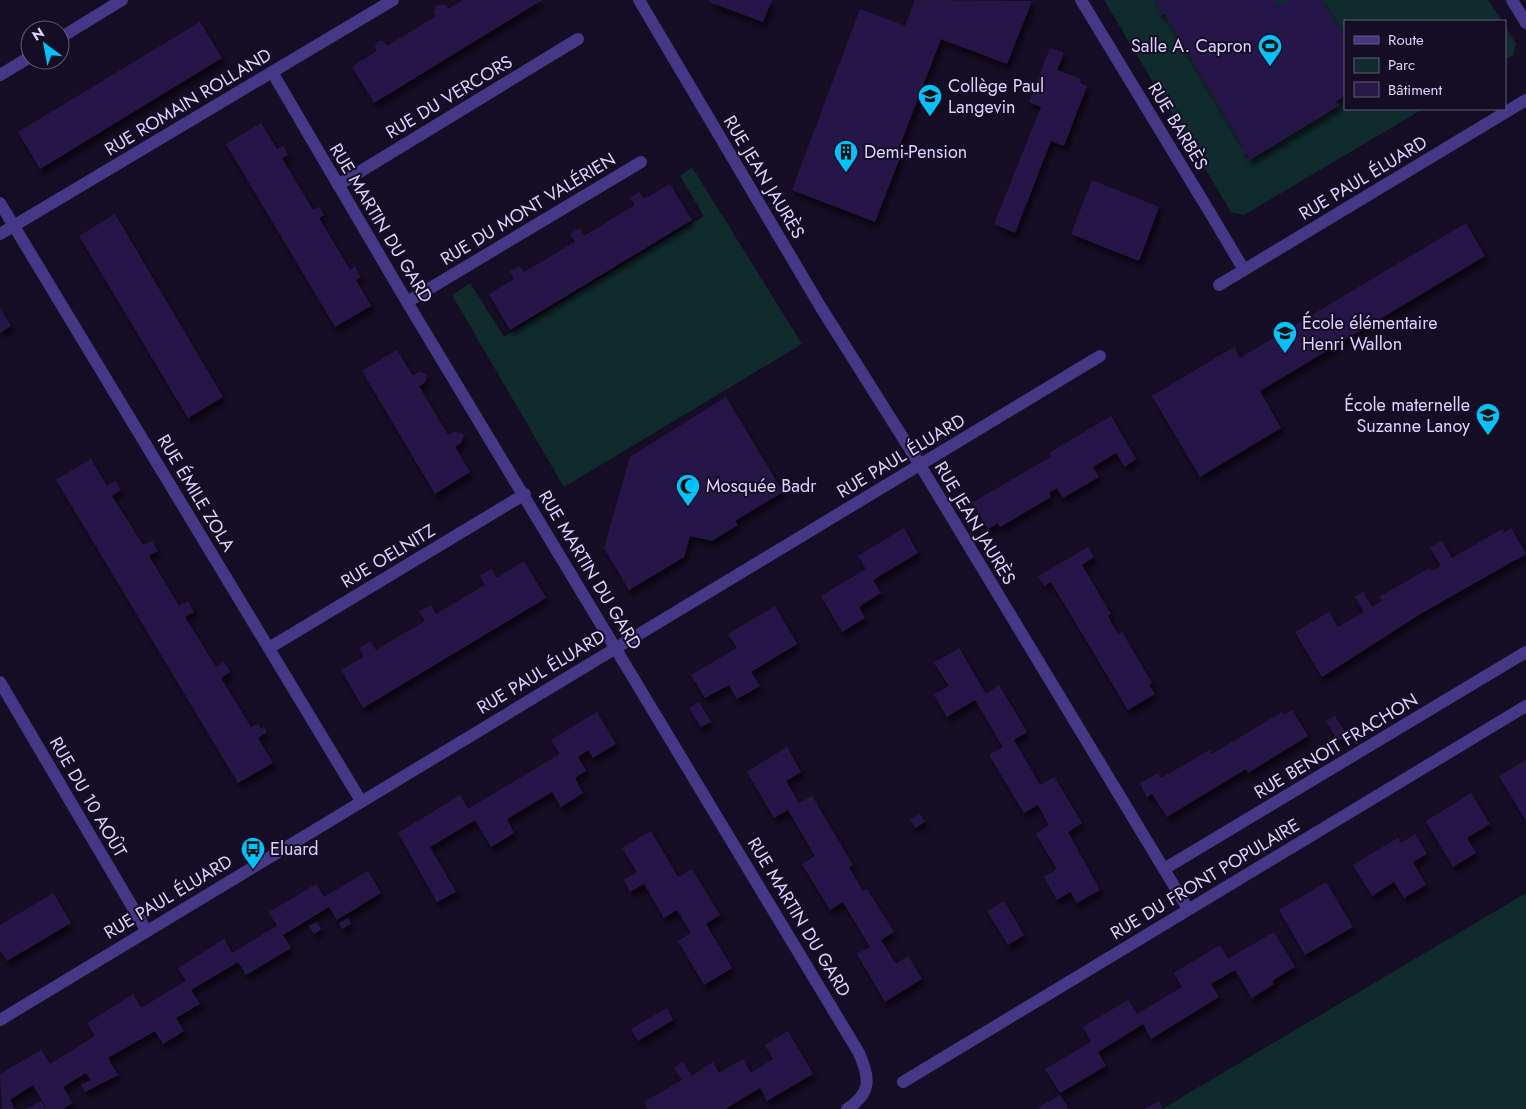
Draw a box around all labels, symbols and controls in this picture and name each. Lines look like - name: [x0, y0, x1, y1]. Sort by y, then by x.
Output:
- north arrow: [20, 20, 70, 70]
- legend: [1344, 20, 1506, 110]
- text: N: [28, 23, 48, 45]
- text: Route: [1388, 29, 1424, 51]
- place label: Salle A. Capron: [1131, 33, 1252, 59]
- sports icon: Salle A. Capron: [1257, 33, 1283, 67]
- street label: RUE ROMAIN ROLLAND: [100, 42, 276, 162]
- street label: RUE DU VERCORS: [381, 49, 517, 145]
- text: Parc: [1388, 54, 1415, 76]
- place label: Collège Paul Langevin: [948, 73, 1044, 120]
- street label: RUE BARBÈS: [1142, 77, 1214, 175]
- text: Bâtiment: [1388, 79, 1442, 101]
- school or university icon: Collège Paul Langevin: [917, 83, 943, 117]
- street label: RUE JEAN JAURÈS: [717, 111, 811, 244]
- street label: RUE PAUL ÉLUARD: [1294, 129, 1432, 227]
- street label: RUE MARTIN DU GARD: [323, 138, 439, 308]
- building icon: Demi-Pension: [833, 139, 859, 173]
- place label: Demi-Pension: [864, 139, 967, 165]
- street label: RUE DU MONT VALÉRIEN: [435, 146, 621, 272]
- place label: École élémentaire Henri Wallon: [1302, 310, 1437, 357]
- school or university icon: École élémentaire Henri Wallon: [1272, 320, 1298, 354]
- place label: École maternelle Suzanne Lanoy: [1344, 392, 1470, 439]
- school or university icon: École maternelle Suzanne Lanoy: [1475, 402, 1501, 436]
- street label: RUE PAUL ÉLUARD: [832, 407, 970, 505]
- street label: RUE ÉMILE ZOLA: [151, 429, 241, 557]
- street label: RUE JEAN JAURÈS: [928, 457, 1022, 590]
- mosque icon: Mosquée Badr: [675, 473, 701, 507]
- place label: Mosquée Badr: [706, 473, 817, 499]
- street label: RUE MARTIN DU GARD: [532, 485, 648, 655]
- street label: RUE OELNITZ: [336, 517, 440, 594]
- street label: RUE PAUL ÉLUARD: [472, 623, 610, 721]
- street label: RUE BENOIT FRACHON: [1249, 687, 1423, 805]
- street label: RUE DU 10 AOÛT: [43, 732, 133, 863]
- street label: RUE DU FRONT POPULAIRE: [1105, 812, 1305, 946]
- street label: RUE MARTIN DU GARD: [741, 832, 857, 1002]
- bus stop icon: Eluard: [240, 836, 266, 870]
- place label: Eluard: [270, 836, 319, 862]
- street label: RUE PAUL ÉLUARD: [99, 848, 237, 946]

